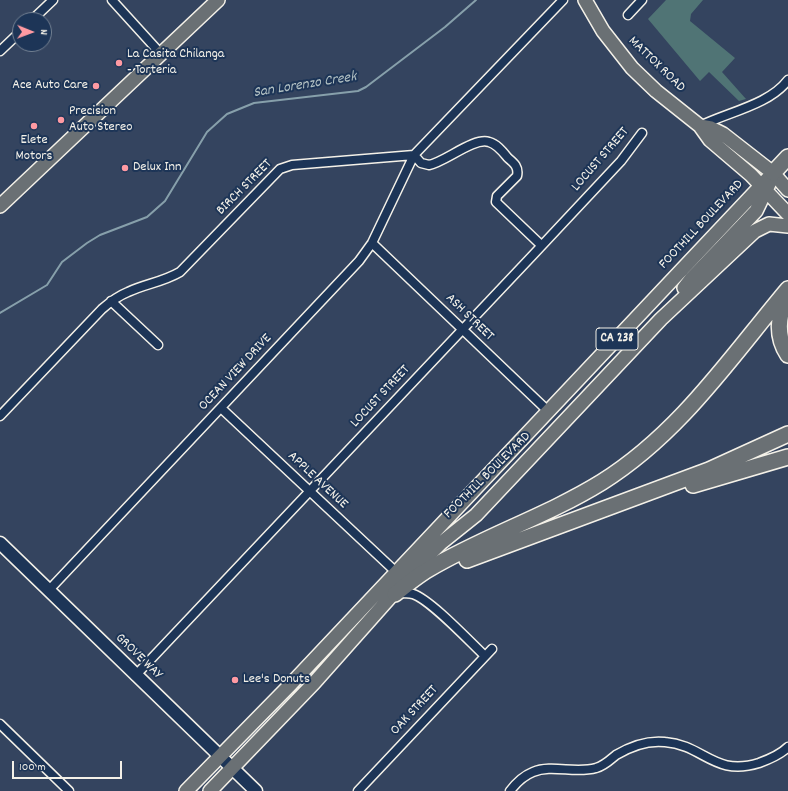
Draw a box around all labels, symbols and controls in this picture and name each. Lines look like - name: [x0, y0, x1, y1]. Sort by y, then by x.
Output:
- north arrow: [12, 12, 52, 52]
- text: N: [35, 29, 51, 35]
- street label: MATTOX ROAD: [624, 34, 688, 96]
- place label: La Casita Chilanga - Torteria: [127, 47, 224, 80]
- marker: La Casita Chilanga - Torteria: [114, 58, 124, 68]
- water label: San Lorenzo Creek: [252, 69, 358, 103]
- place label: Ace Auto Care: [12, 78, 88, 94]
- marker: Ace Auto Care: [91, 81, 101, 91]
- place label: Precision Auto Stereo: [69, 104, 132, 136]
- marker: Precision Auto Stereo: [56, 115, 66, 125]
- marker: Elete Motors: [29, 121, 39, 131]
- street label: LOCUST STREET: [569, 125, 633, 195]
- place label: Elete Motors: [16, 133, 52, 166]
- street label: BIRCH STREET: [214, 157, 276, 219]
- place label: Delux Inn: [133, 160, 181, 176]
- marker: Delux Inn: [120, 163, 130, 173]
- street label: FOOTHILL BOULEVARD: [656, 177, 748, 273]
- street label: ASH STREET: [441, 291, 497, 345]
- road number: CA 238: [596, 328, 638, 350]
- street label: OCEAN VIEW DRIVE: [196, 331, 276, 415]
- street label: LOCUST STREET: [348, 362, 414, 432]
- street label: FOOTHILL BOULEVARD: [441, 429, 535, 523]
- street label: APPLE AVENUE: [283, 449, 351, 513]
- street label: GROVE WAY: [111, 630, 165, 684]
- place label: Lee's Donuts: [243, 672, 310, 688]
- marker: Lee's Donuts: [230, 675, 240, 685]
- street label: OAK STREET: [388, 683, 442, 739]
- scale bar: [14, 753, 124, 779]
- text: 100 m: [19, 759, 46, 776]

